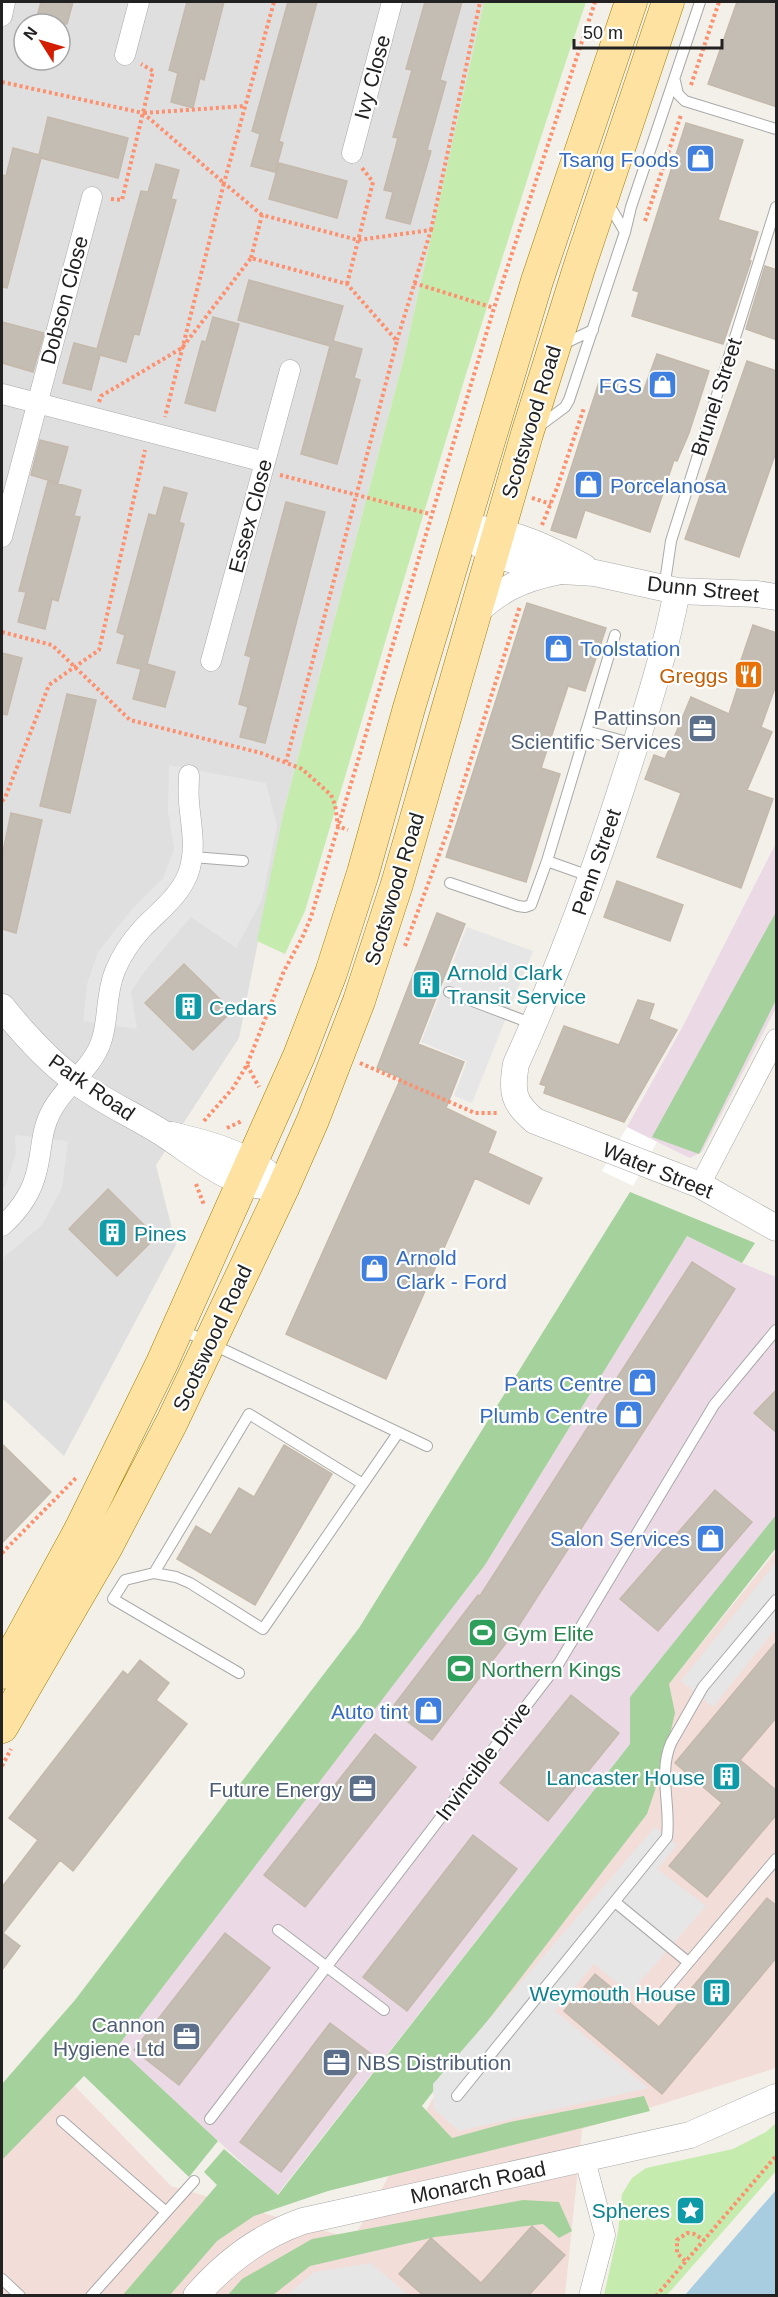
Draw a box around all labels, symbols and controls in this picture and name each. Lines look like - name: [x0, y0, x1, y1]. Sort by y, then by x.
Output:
- north arrow: [12, 12, 72, 72]
- scale bar: [574, 12, 722, 50]
- text: 50 m: [583, 23, 623, 43]
- text: N: [20, 24, 41, 43]
- street label: Ivy Close: [350, 32, 394, 122]
- shop icon: Tsang Foods: [684, 143, 716, 175]
- place label: Tsang Foods: [559, 148, 679, 171]
- street label: Dobson Close: [36, 233, 92, 367]
- street label: Brunel Street: [686, 335, 746, 459]
- street label: Scotswood Road: [497, 343, 565, 501]
- shop icon: FGS: [647, 369, 679, 401]
- place label: FGS: [599, 374, 642, 397]
- street label: Essex Close: [224, 457, 276, 575]
- shop icon: Porcelanosa: [573, 469, 605, 501]
- place label: Porcelanosa: [610, 474, 727, 497]
- street label: Dunn Street: [646, 572, 760, 606]
- shop icon: Toolstation: [543, 632, 575, 664]
- place label: Toolstation: [580, 637, 680, 660]
- restaurant icon: Greggs: [733, 659, 765, 691]
- place label: Greggs: [659, 664, 728, 687]
- place label: Pattinson Scientific Services: [511, 706, 681, 753]
- office icon: Pattinson Scientific Services: [686, 713, 718, 745]
- street label: Penn Street: [567, 806, 625, 918]
- street label: Scotswood Road: [360, 810, 428, 968]
- place label: Arnold Clark Transit Service: [447, 961, 586, 1008]
- building icon: Arnold Clark Transit Service: [410, 968, 442, 1000]
- building icon: Cedars: [172, 991, 204, 1023]
- place label: Cedars: [209, 996, 277, 1019]
- street label: Park Road: [45, 1049, 139, 1125]
- street label: Water Street: [599, 1137, 717, 1203]
- building icon: Pines: [97, 1217, 129, 1249]
- place label: Pines: [134, 1222, 187, 1245]
- place label: Arnold Clark - Ford: [396, 1246, 507, 1293]
- shop icon: Arnold Clark - Ford: [359, 1253, 391, 1285]
- street label: Scotswood Road: [168, 1261, 256, 1415]
- shop icon: Parts Centre: [627, 1367, 659, 1399]
- place label: Parts Centre: [504, 1372, 622, 1395]
- shop icon: Plumb Centre: [613, 1399, 645, 1431]
- place label: Plumb Centre: [480, 1404, 608, 1427]
- shop icon: Salon Services: [695, 1522, 727, 1554]
- place label: Salon Services: [550, 1527, 690, 1550]
- sports icon: Gym Elite: [466, 1617, 498, 1649]
- place label: Gym Elite: [503, 1622, 594, 1645]
- sports icon: Northern Kings: [444, 1653, 476, 1685]
- place label: Northern Kings: [481, 1658, 621, 1681]
- shop icon: Auto tint: [413, 1695, 445, 1727]
- street label: Invincible Drive: [431, 1697, 535, 1825]
- place label: Auto tint: [331, 1700, 408, 1723]
- building icon: Lancaster House: [710, 1761, 742, 1793]
- place label: Lancaster House: [546, 1766, 705, 1789]
- office icon: Future Energy: [347, 1773, 379, 1805]
- place label: Future Energy: [209, 1778, 342, 1801]
- building icon: Weymouth House: [701, 1977, 733, 2009]
- place label: Weymouth House: [529, 1982, 696, 2005]
- place label: Cannon Hygiene Ltd: [53, 2013, 165, 2060]
- office icon: Cannon Hygiene Ltd: [170, 2020, 202, 2052]
- office icon: NBS Distribution: [320, 2046, 352, 2078]
- place label: NBS Distribution: [357, 2051, 511, 2074]
- street label: Monarch Road: [408, 2156, 548, 2208]
- place icon: Spheres: [675, 2194, 707, 2226]
- place label: Spheres: [592, 2199, 670, 2222]

